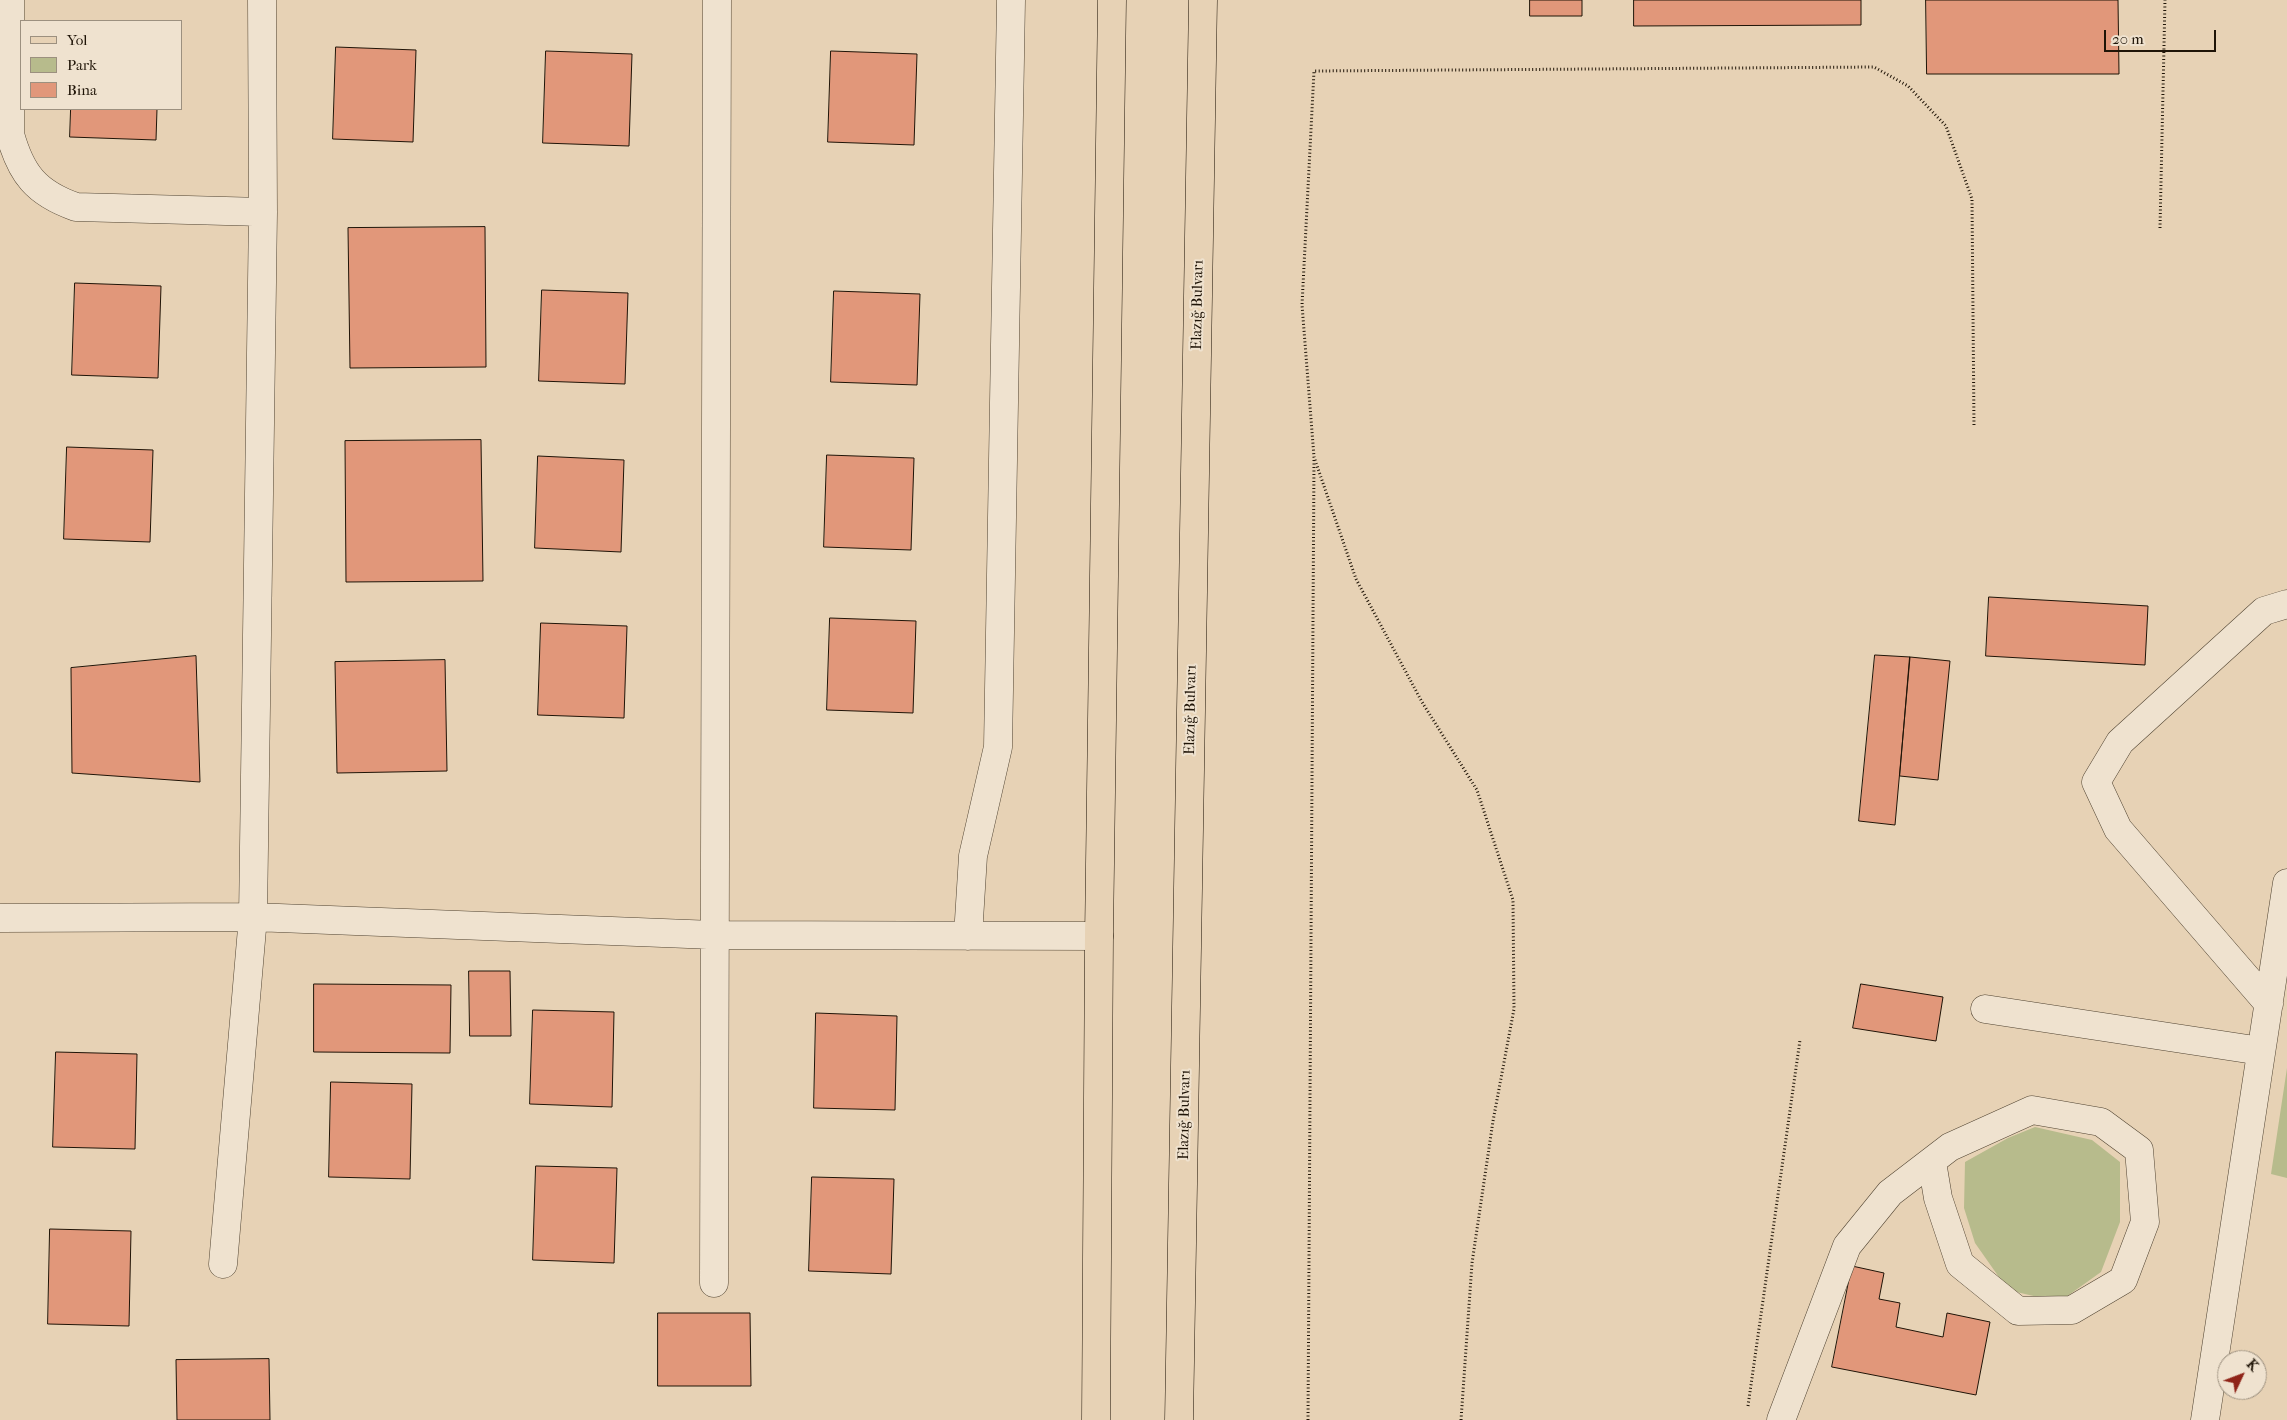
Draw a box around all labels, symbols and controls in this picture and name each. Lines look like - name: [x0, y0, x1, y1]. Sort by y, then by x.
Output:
- legend: [20, 20, 182, 110]
- scale bar: [2107, 20, 2220, 52]
- text: 20 m: [2112, 30, 2144, 48]
- text: Yol: [67, 31, 87, 49]
- text: Park: [67, 56, 97, 74]
- text: Bina: [67, 81, 97, 99]
- street label: Elazığ Bulvarı: [1188, 260, 1208, 350]
- street label: Elazığ Bulvarı: [1181, 665, 1201, 755]
- street label: Elazığ Bulvarı: [1175, 1070, 1195, 1160]
- north arrow: [2217, 1350, 2267, 1400]
- text: K: [2243, 1356, 2262, 1375]

